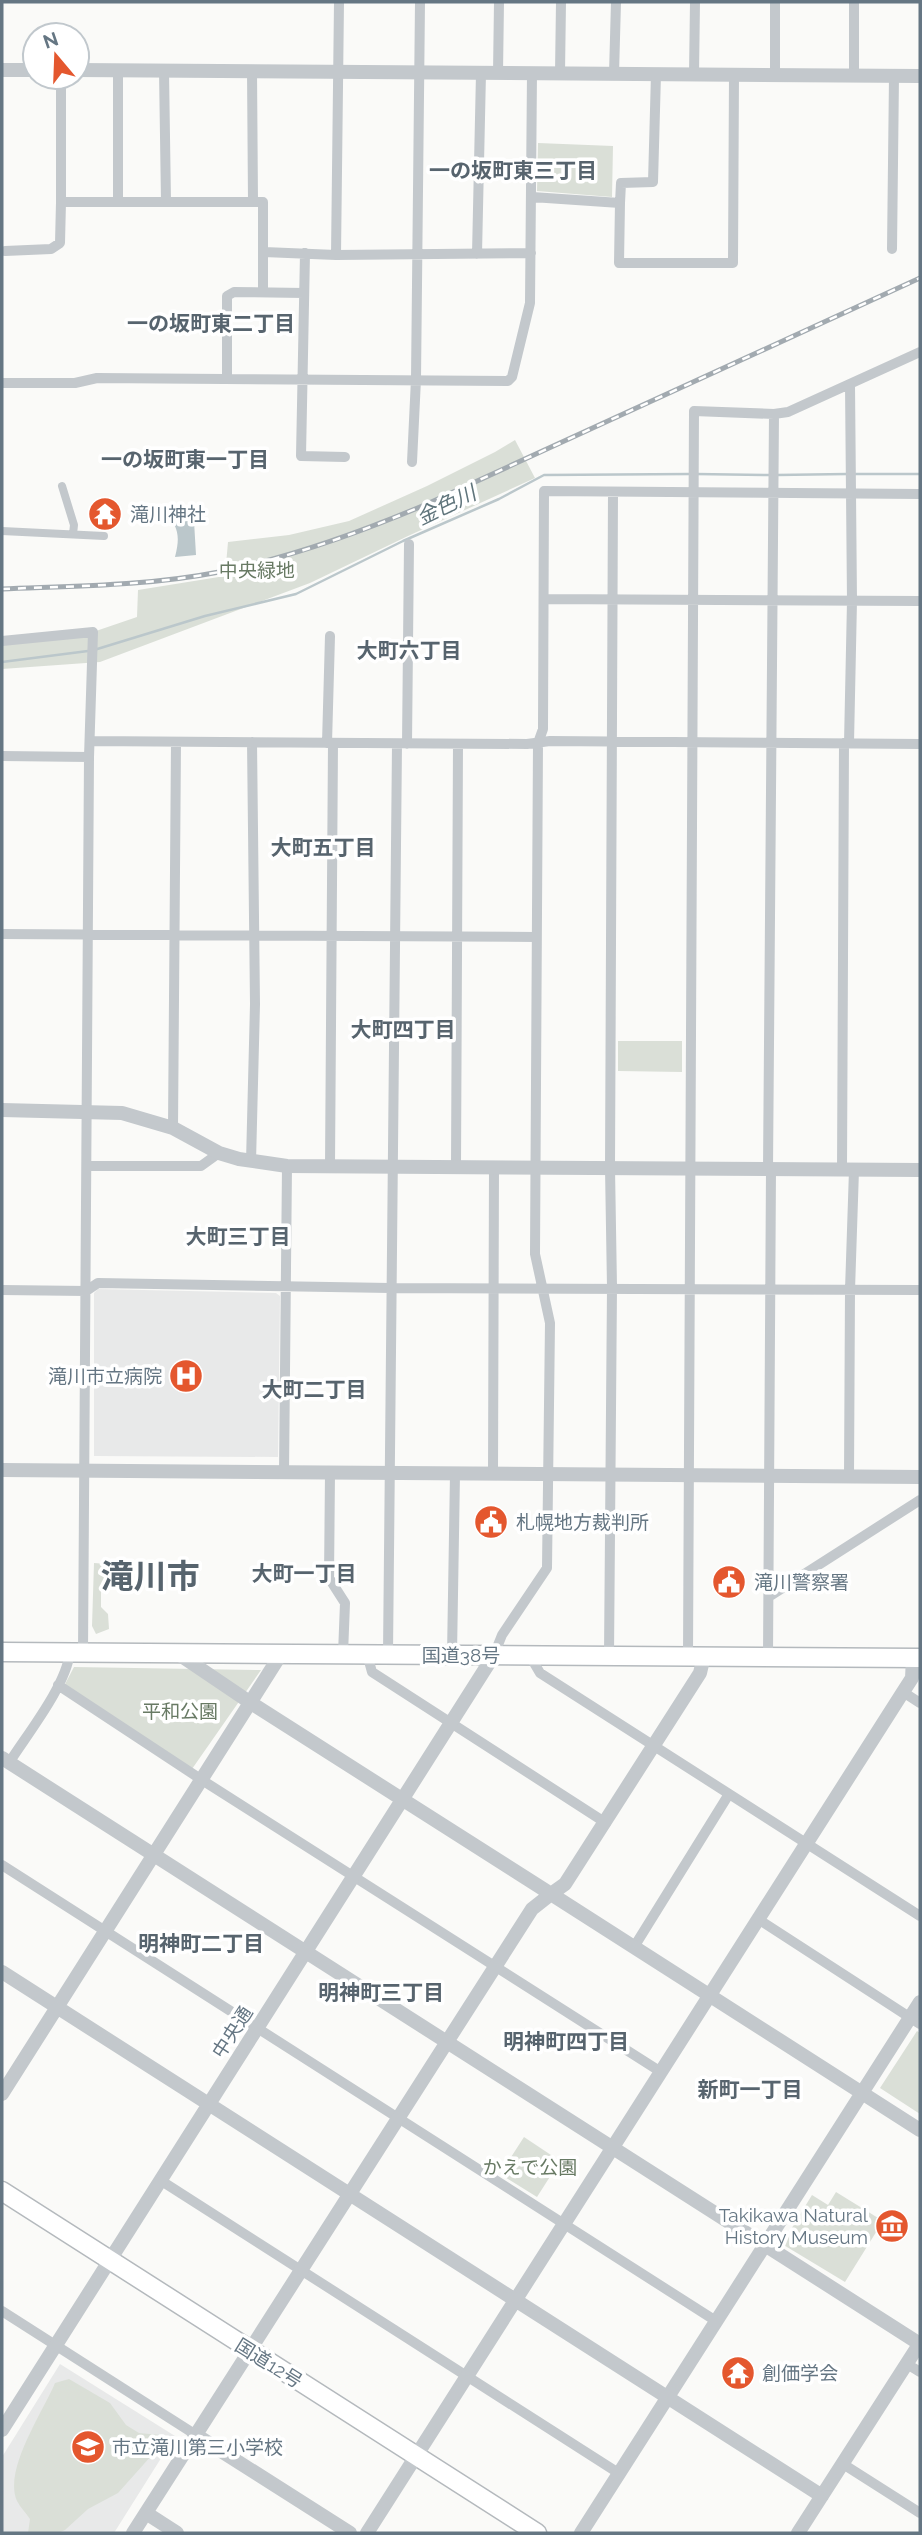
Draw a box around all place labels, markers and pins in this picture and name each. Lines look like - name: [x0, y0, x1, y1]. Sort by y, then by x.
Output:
- temple icon: 滝川神社: [86, 495, 124, 533]
- place label: 滝川神社: [130, 503, 206, 525]
- hospital icon: 滝川市立病院: [167, 1357, 205, 1395]
- place label: 滝川市立病院: [48, 1365, 162, 1387]
- public building icon: 札幌地方裁判所: [472, 1503, 510, 1541]
- place label: 札幌地方裁判所: [516, 1511, 649, 1533]
- public building icon: 滝川警察署: [710, 1563, 748, 1601]
- place label: 滝川警察署: [754, 1571, 849, 1593]
- place label: Takikawa Natural History Museum: [719, 2204, 869, 2248]
- museum icon: Takikawa Natural History Museum: [873, 2207, 911, 2245]
- temple icon: 創価学会: [719, 2354, 757, 2392]
- place label: 創価学会: [762, 2362, 838, 2384]
- school or university icon: 市立滝川第三小学校: [69, 2428, 107, 2466]
- place label: 市立滝川第三小学校: [112, 2436, 283, 2458]

